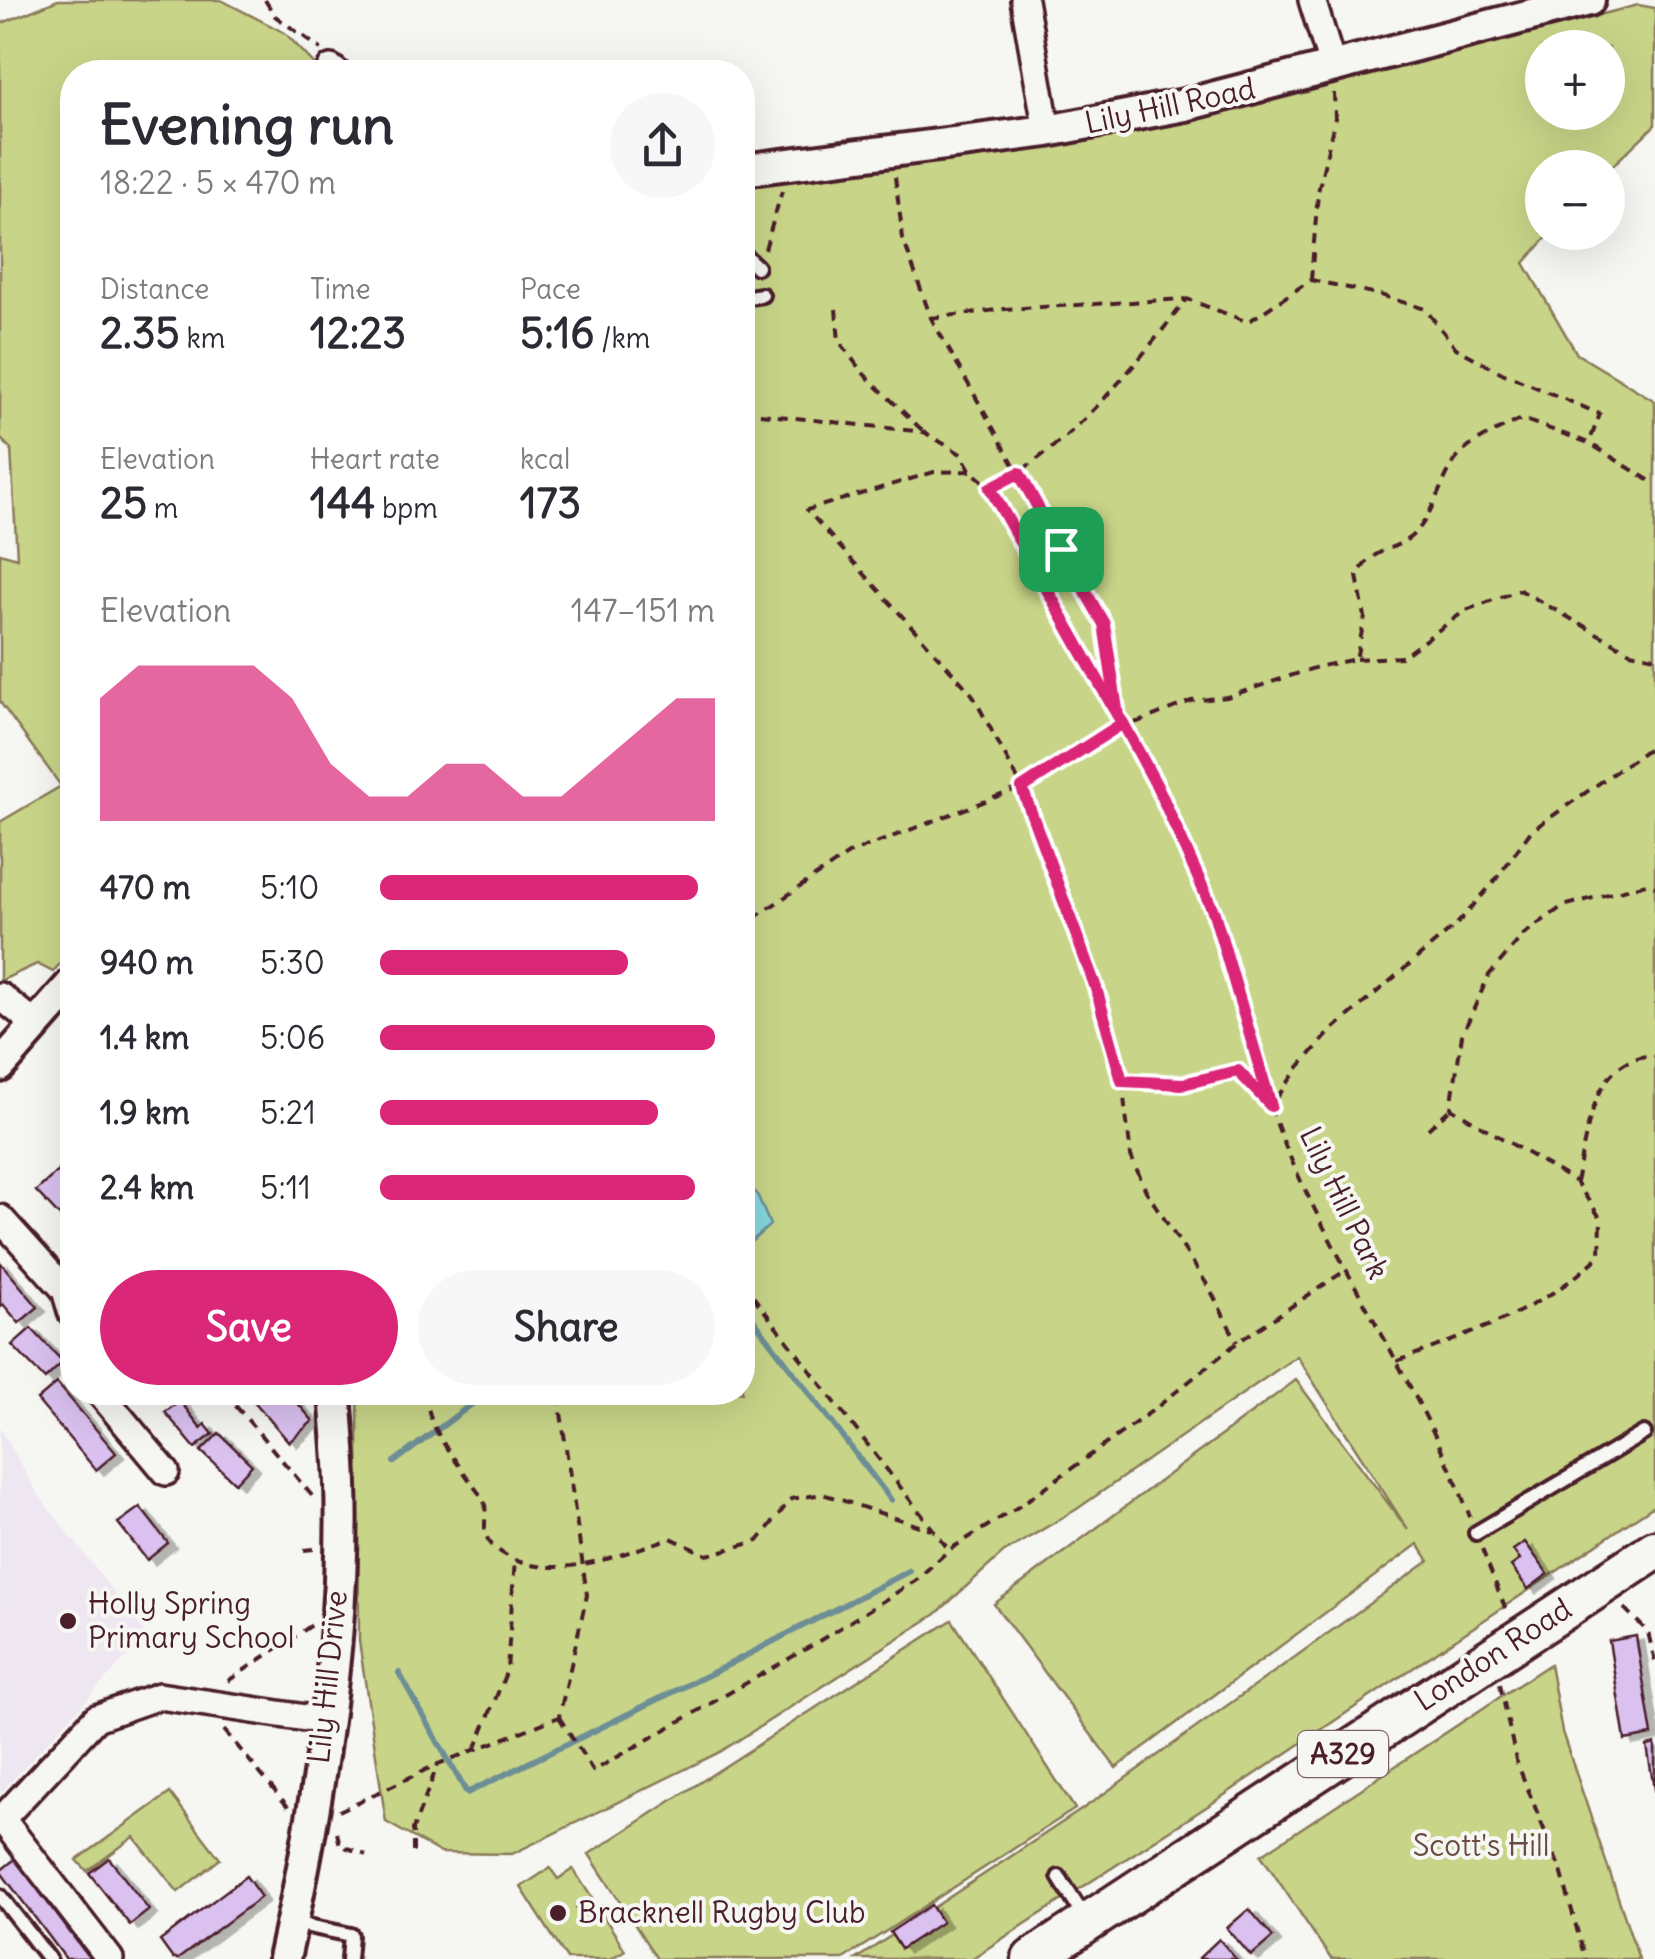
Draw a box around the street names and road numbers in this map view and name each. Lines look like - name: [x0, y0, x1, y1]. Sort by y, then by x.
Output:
- street label: Lily Hill Road: [1081, 68, 1258, 142]
- street label: Lily Hill Park: [1292, 1120, 1398, 1285]
- street label: Lily Hill Drive: [299, 1589, 355, 1765]
- street label: London Road: [1407, 1589, 1578, 1719]
- road number: A329: [1298, 1731, 1388, 1777]

